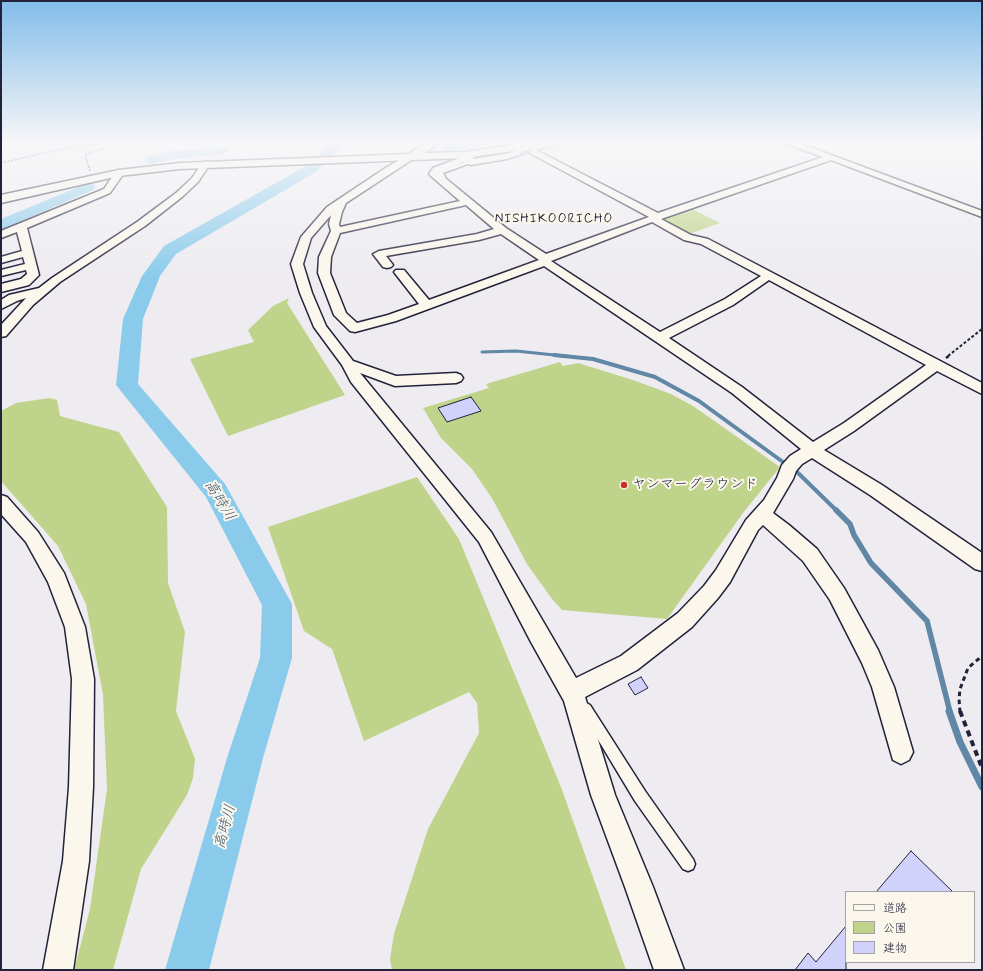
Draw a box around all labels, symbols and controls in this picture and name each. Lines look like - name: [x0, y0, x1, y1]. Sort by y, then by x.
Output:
- district label: NISHIKOORICHO: [496, 211, 612, 227]
- water label: 高時川: [199, 477, 239, 525]
- place label: ヤンマーグラウンド: [632, 477, 758, 493]
- marker: ヤンマーグラウンド: [619, 480, 629, 490]
- water label: 高時川: [211, 803, 241, 851]
- legend: [845, 891, 975, 963]
- text: 道路: [883, 901, 907, 917]
- text: 公園: [883, 921, 907, 937]
- text: 建物: [883, 941, 907, 957]

